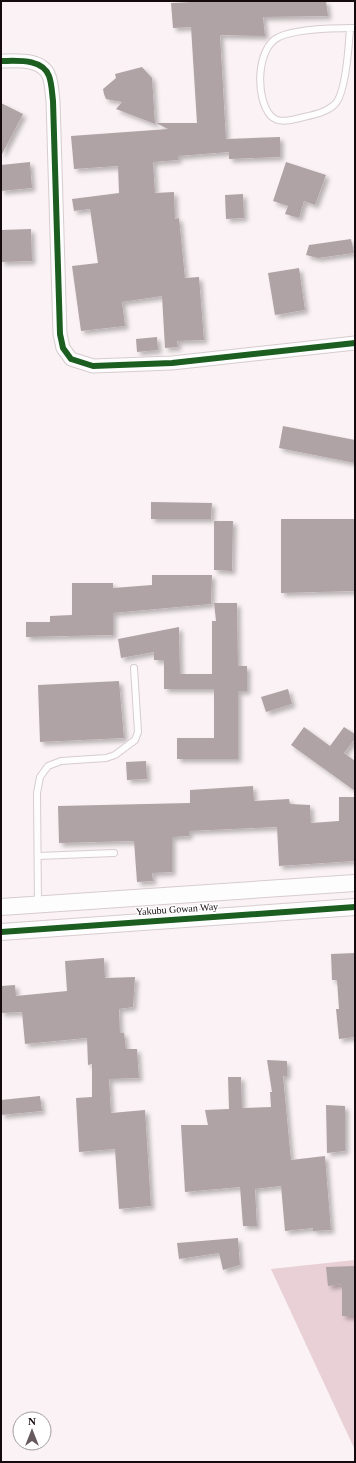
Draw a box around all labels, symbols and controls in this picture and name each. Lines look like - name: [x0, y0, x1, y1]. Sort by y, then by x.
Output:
- street label: Yakubu Gowan Way: [135, 901, 219, 917]
- north arrow: [12, 1411, 52, 1451]
- text: N: [28, 1415, 36, 1427]

